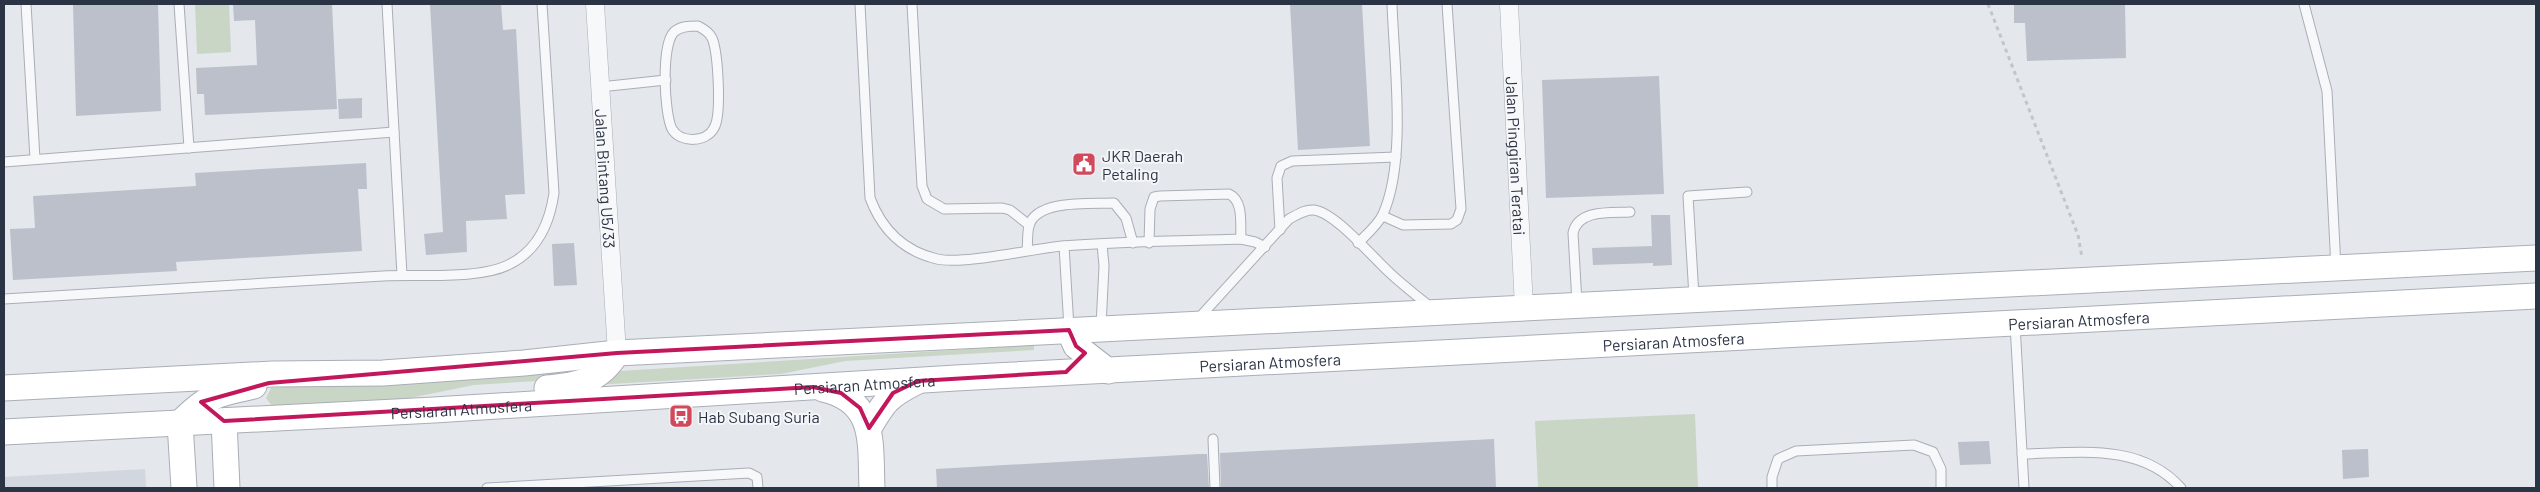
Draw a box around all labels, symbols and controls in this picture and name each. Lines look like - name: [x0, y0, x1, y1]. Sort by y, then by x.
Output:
- street label: Jalan Pinggiran Teratai: [1503, 76, 1530, 236]
- street label: Jalan Bintang U5/33: [592, 108, 620, 249]
- place label: JKR Daerah Petaling: [1102, 146, 1183, 183]
- public building icon: JKR Daerah Petaling: [1071, 151, 1097, 177]
- street label: Persiaran Atmosfera: [2008, 307, 2150, 333]
- street label: Persiaran Atmosfera: [1602, 328, 1745, 354]
- street label: Persiaran Atmosfera: [1199, 349, 1341, 375]
- street label: Persiaran Atmosfera: [793, 370, 936, 397]
- street label: Persiaran Atmosfera: [390, 395, 533, 422]
- bus stop icon: Hab Subang Suria: [668, 403, 694, 429]
- place label: Hab Subang Suria: [698, 407, 820, 426]

